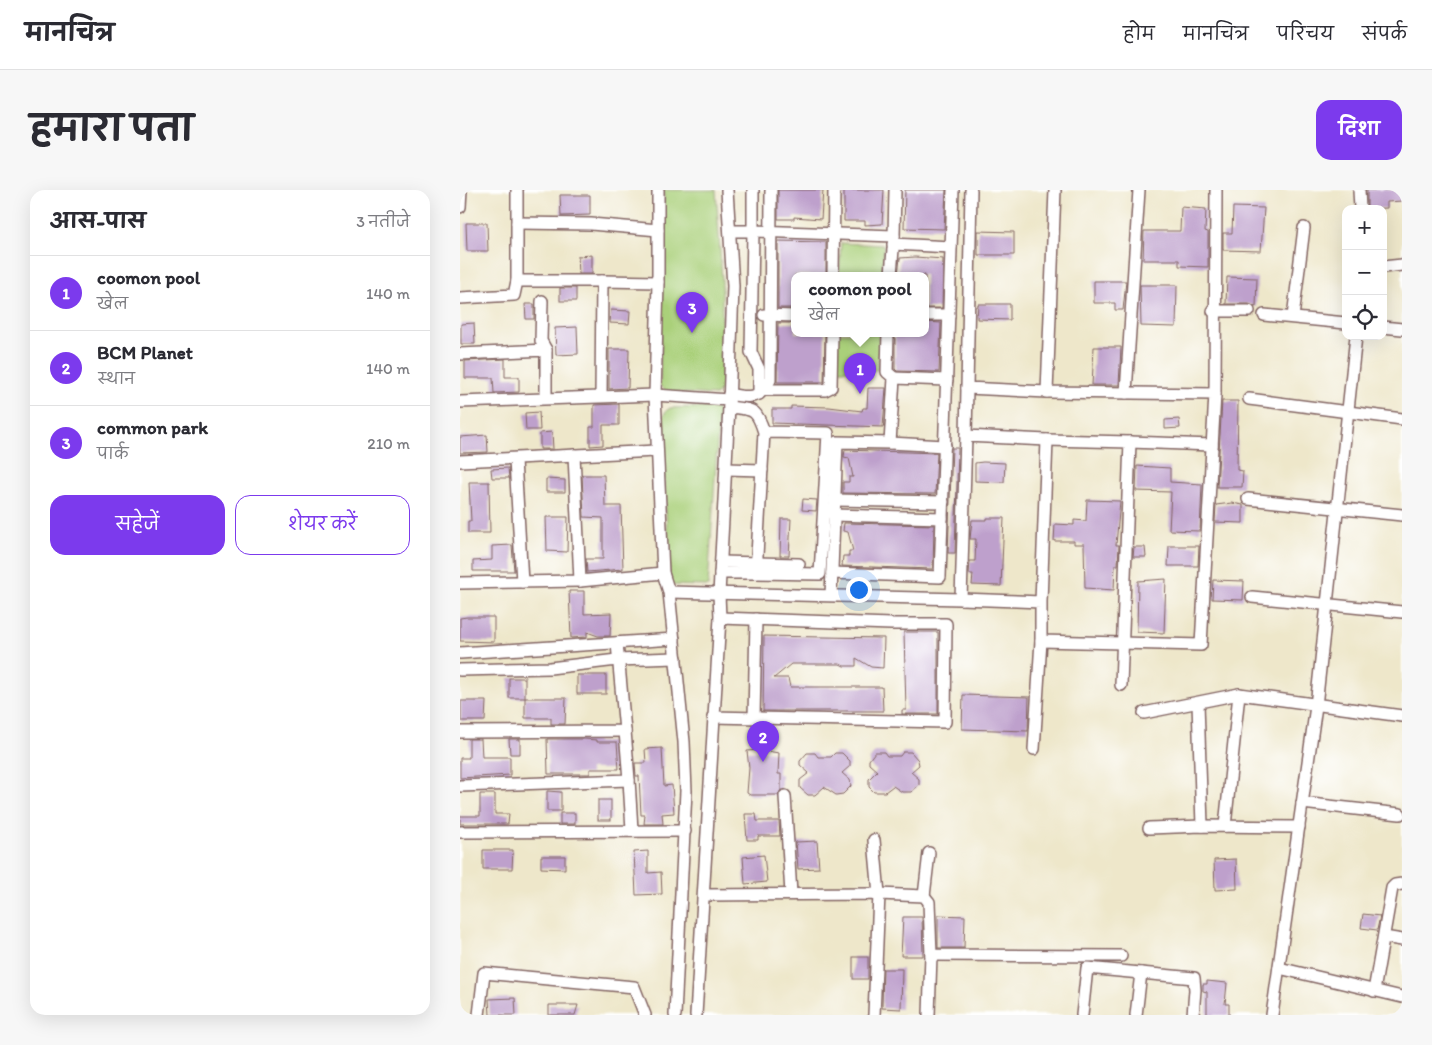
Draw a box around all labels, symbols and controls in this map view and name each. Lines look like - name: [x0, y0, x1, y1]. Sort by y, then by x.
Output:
- text: मानचित्र: [25, 18, 114, 47]
- text: होम: [1123, 23, 1155, 45]
- text: मानचित्र: [1183, 23, 1249, 45]
- text: परिचय: [1277, 23, 1334, 45]
- text: संपर्क: [1362, 23, 1407, 45]
- button: दिशा: [1316, 100, 1402, 160]
- text: हमारा पता: [30, 107, 193, 149]
- map controls: [1342, 205, 1387, 340]
- button: +: [1342, 205, 1387, 250]
- text: आस-पास: [50, 208, 146, 233]
- text: 3 नतीजे: [356, 212, 410, 231]
- button: −: [1342, 250, 1387, 295]
- text: coomon pool: [97, 266, 200, 289]
- popup: [791, 272, 929, 337]
- text: coomon pool: [808, 277, 912, 300]
- text: 1: [62, 284, 70, 303]
- text: 140 m: [366, 284, 410, 303]
- pin: 3: [676, 292, 708, 333]
- text: खेल: [97, 294, 128, 313]
- button: locate: [1342, 295, 1387, 340]
- text: खेल: [808, 305, 840, 324]
- text: BCM Planet: [97, 341, 193, 364]
- pin: 1: [844, 353, 876, 394]
- text: 2: [62, 359, 70, 378]
- text: 140 m: [366, 359, 410, 378]
- text: स्थान: [97, 369, 135, 388]
- text: common park: [97, 416, 208, 439]
- text: 3: [62, 434, 70, 453]
- text: 210 m: [367, 434, 410, 453]
- text: पार्क: [97, 444, 128, 463]
- button: सहेजें: [50, 495, 225, 555]
- button: शेयर करें: [235, 495, 410, 555]
- your location: [846, 577, 872, 603]
- pin: 2: [747, 721, 779, 762]

